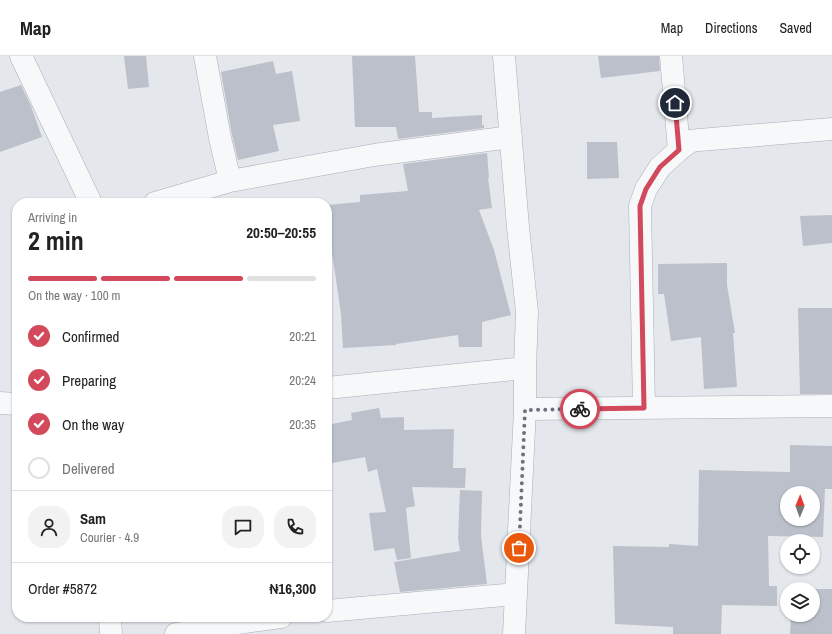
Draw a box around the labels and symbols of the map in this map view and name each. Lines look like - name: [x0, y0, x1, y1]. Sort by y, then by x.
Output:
- pin: [658, 86, 692, 120]
- courier: [560, 389, 600, 429]
- north arrow: [780, 486, 820, 526]
- pin: [502, 531, 536, 565]

